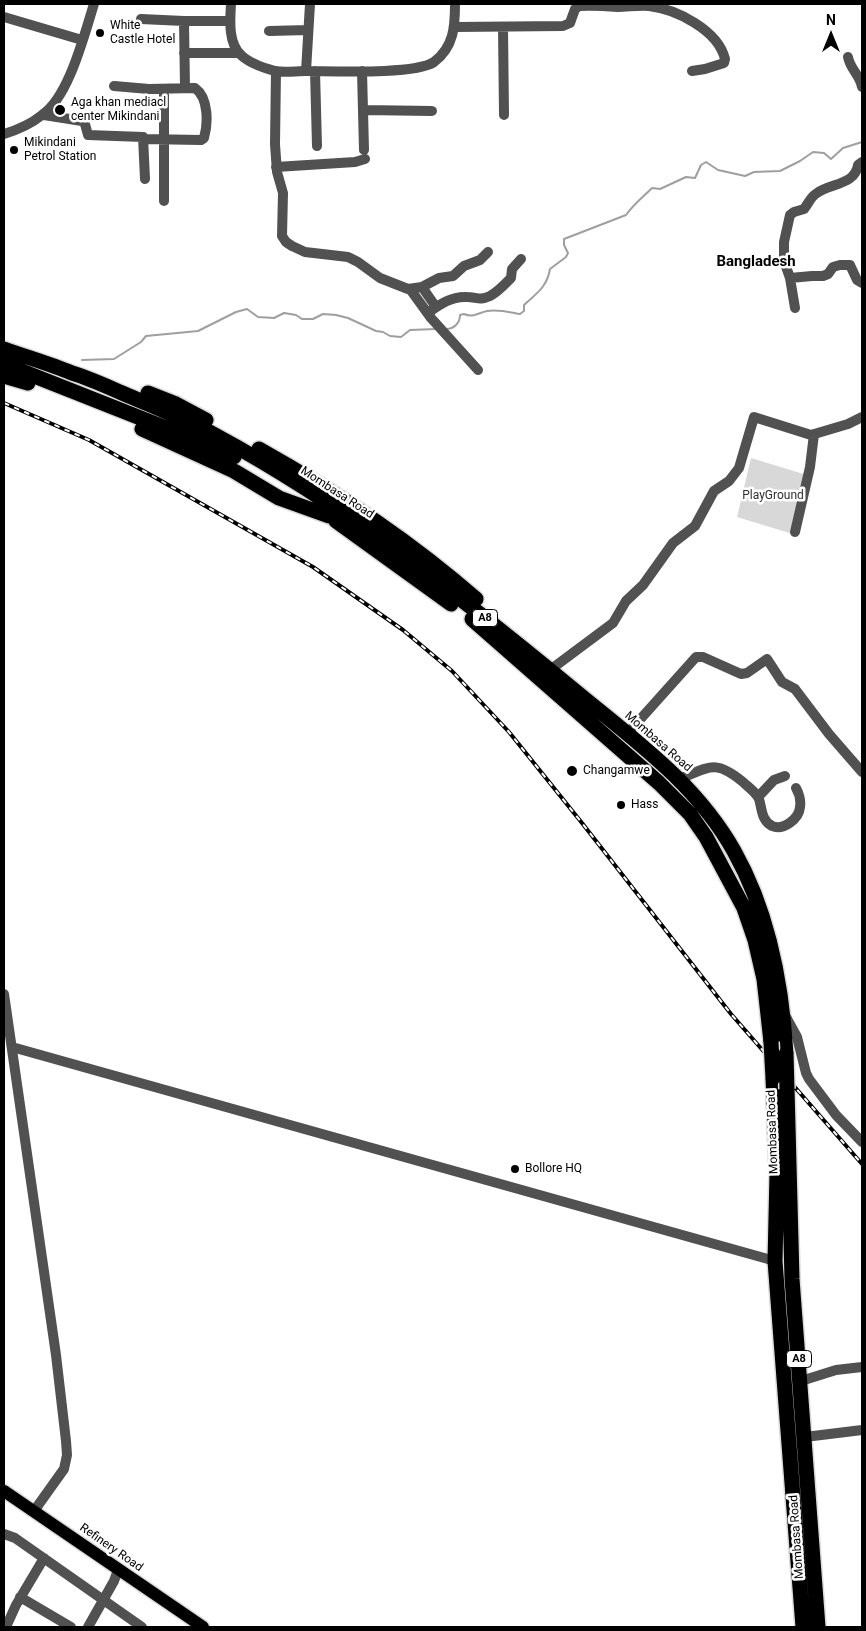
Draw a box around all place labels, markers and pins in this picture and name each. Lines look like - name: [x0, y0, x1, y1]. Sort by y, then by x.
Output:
- place label: White Castle Hotel: [110, 19, 175, 47]
- marker: White Castle Hotel: [94, 27, 106, 39]
- place label: Aga khan mediacl center Mikindani: [71, 96, 166, 124]
- marker: Aga khan mediacl center Mikindani: [53, 103, 67, 117]
- place label: Mikindani Petrol Station: [24, 136, 96, 164]
- marker: Mikindani Petrol Station: [8, 144, 20, 156]
- marker: Changamwe: [565, 764, 579, 778]
- place label: Changamwe: [583, 764, 650, 778]
- place label: Hass: [631, 798, 658, 812]
- marker: Hass: [615, 799, 627, 811]
- place label: Bollore HQ: [525, 1162, 582, 1176]
- marker: Bollore HQ: [509, 1163, 521, 1175]

